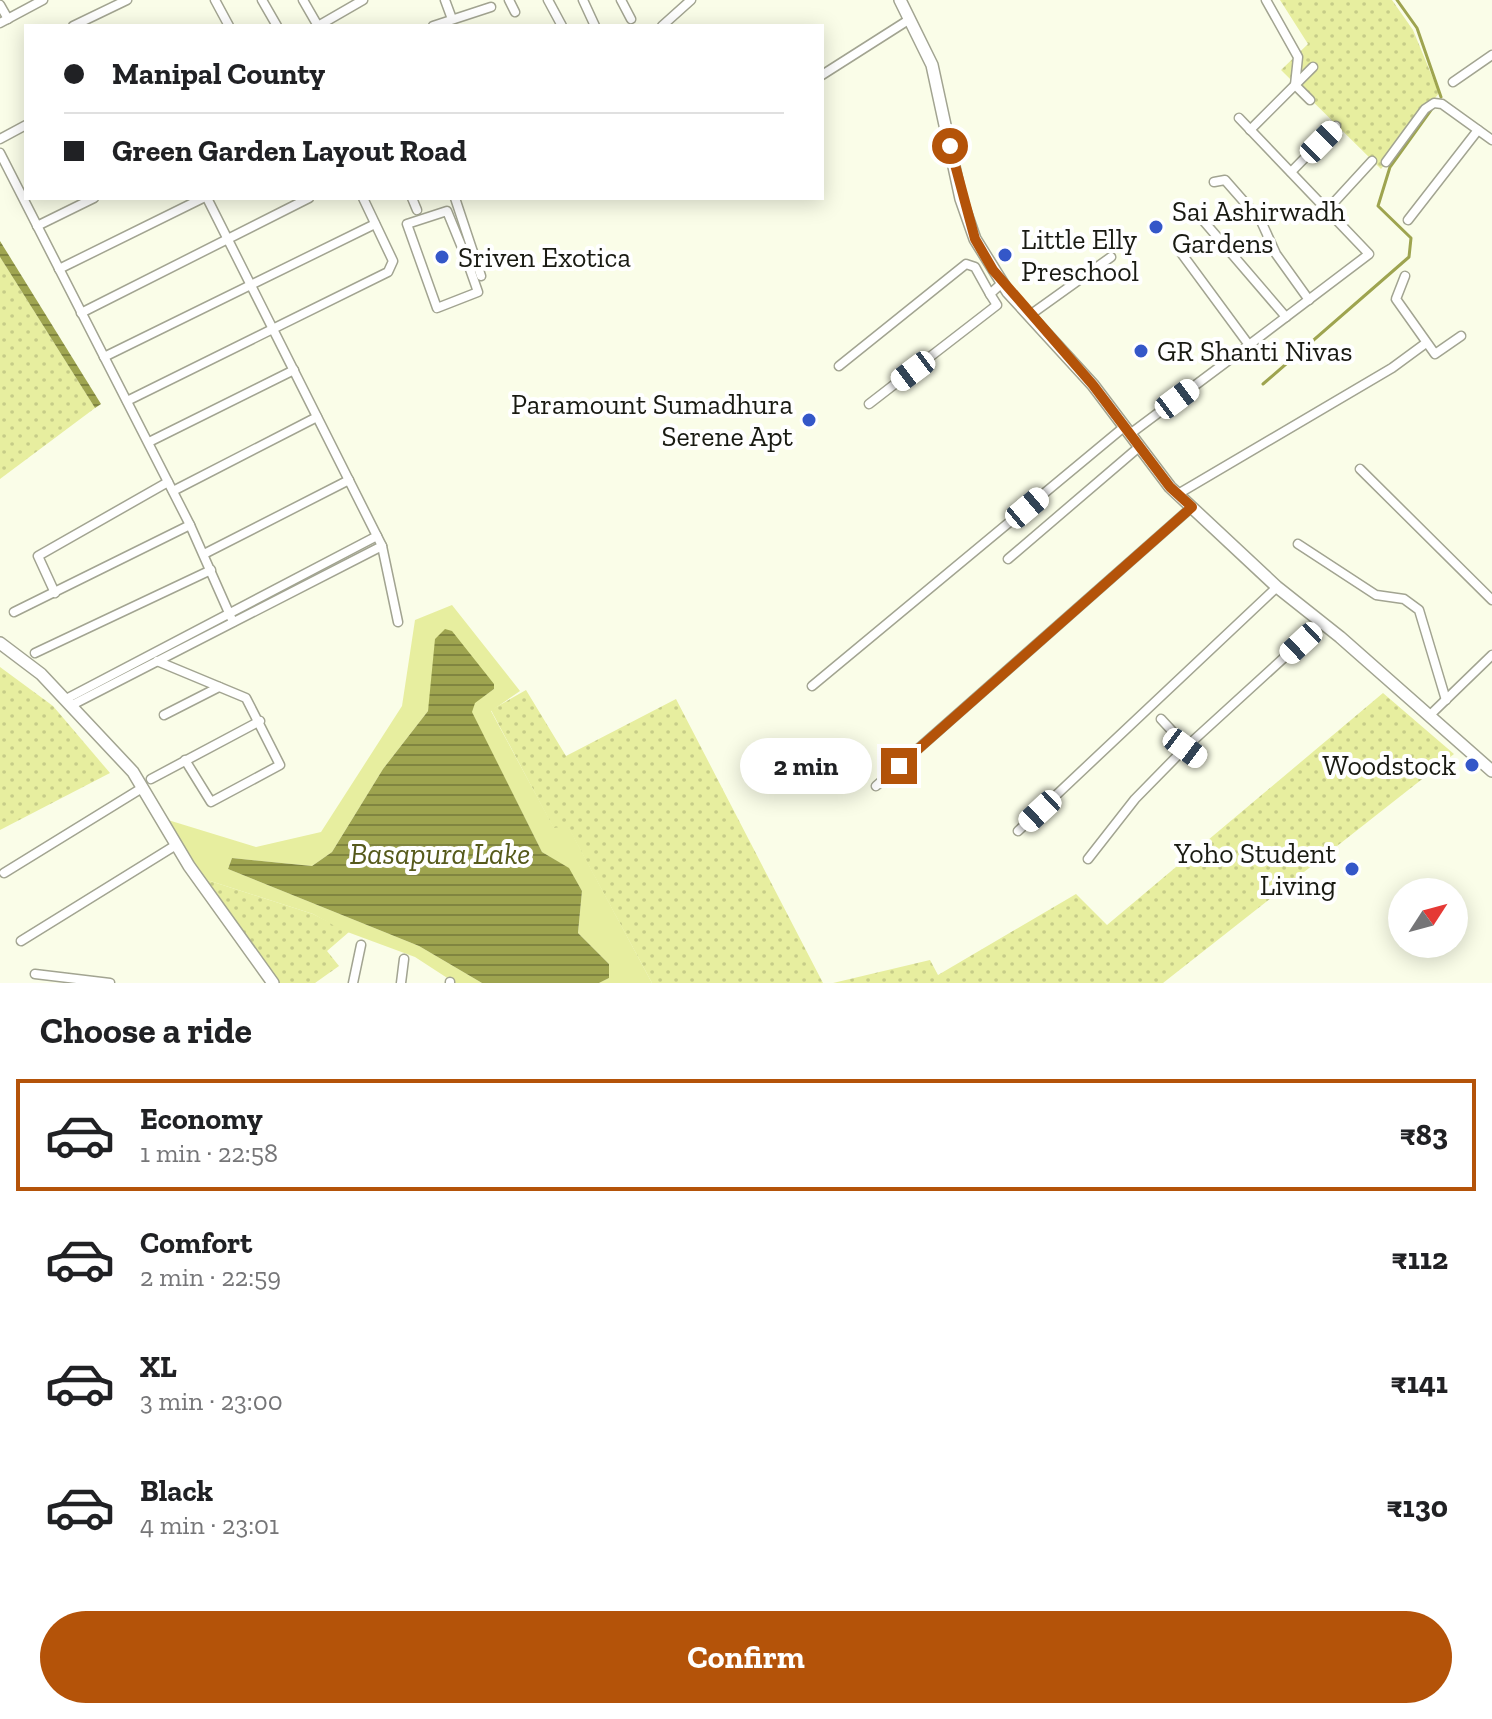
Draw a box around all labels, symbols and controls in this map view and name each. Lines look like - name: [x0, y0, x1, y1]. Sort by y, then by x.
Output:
- text: Manipal County: [112, 56, 325, 92]
- car: [1296, 117, 1346, 167]
- route start: [932, 128, 968, 164]
- text: Green Garden Layout Road: [112, 133, 466, 169]
- place label: Sai Ashirwadh Gardens: [1172, 195, 1346, 260]
- marker: Sai Ashirwadh Gardens: [1147, 218, 1165, 236]
- place label: Little Elly Preschool: [1021, 223, 1139, 288]
- place label: Sriven Exotica: [458, 241, 631, 274]
- marker: Little Elly Preschool: [996, 246, 1014, 264]
- marker: Sriven Exotica: [433, 248, 451, 266]
- place label: GR Shanti Nivas: [1157, 335, 1352, 368]
- marker: GR Shanti Nivas: [1132, 342, 1150, 360]
- car: [887, 347, 939, 395]
- car: [1151, 375, 1203, 423]
- place label: Paramount Sumadhura Serene Apt: [511, 388, 794, 453]
- marker: Paramount Sumadhura Serene Apt: [800, 411, 818, 429]
- car: [1001, 483, 1053, 533]
- car: [1275, 618, 1327, 668]
- car: [1159, 724, 1211, 772]
- callout: 2 min: [739, 738, 871, 794]
- route end: [881, 748, 917, 784]
- place label: Woodstock: [1323, 749, 1456, 782]
- text: 2 min: [774, 750, 838, 782]
- marker: Woodstock: [1463, 756, 1481, 774]
- car: [1014, 786, 1066, 836]
- water label: Basapura Lake: [350, 836, 530, 872]
- place label: Yoho Student Living: [1173, 837, 1337, 902]
- marker: Yoho Student Living: [1343, 860, 1361, 878]
- north arrow: [1388, 878, 1468, 958]
- map controls: [1388, 878, 1468, 958]
- text: Choose a ride: [40, 1009, 252, 1052]
- icon: car: [44, 1099, 116, 1171]
- text: Economy: [140, 1101, 263, 1137]
- text: ₹83: [1400, 1117, 1448, 1153]
- text: 1 min · 22:58: [140, 1137, 278, 1169]
- icon: car: [44, 1223, 116, 1295]
- text: Comfort: [140, 1225, 252, 1261]
- text: ₹112: [1391, 1241, 1448, 1277]
- text: 2 min · 22:59: [140, 1261, 281, 1293]
- icon: car: [44, 1347, 116, 1419]
- text: XL: [140, 1349, 177, 1385]
- text: ₹141: [1390, 1365, 1448, 1401]
- text: 3 min · 23:00: [140, 1385, 283, 1417]
- icon: car: [44, 1471, 116, 1543]
- text: Black: [140, 1473, 213, 1509]
- text: ₹130: [1386, 1489, 1448, 1525]
- text: 4 min · 23:01: [140, 1509, 279, 1541]
- button: Confirm: [40, 1611, 1452, 1703]

